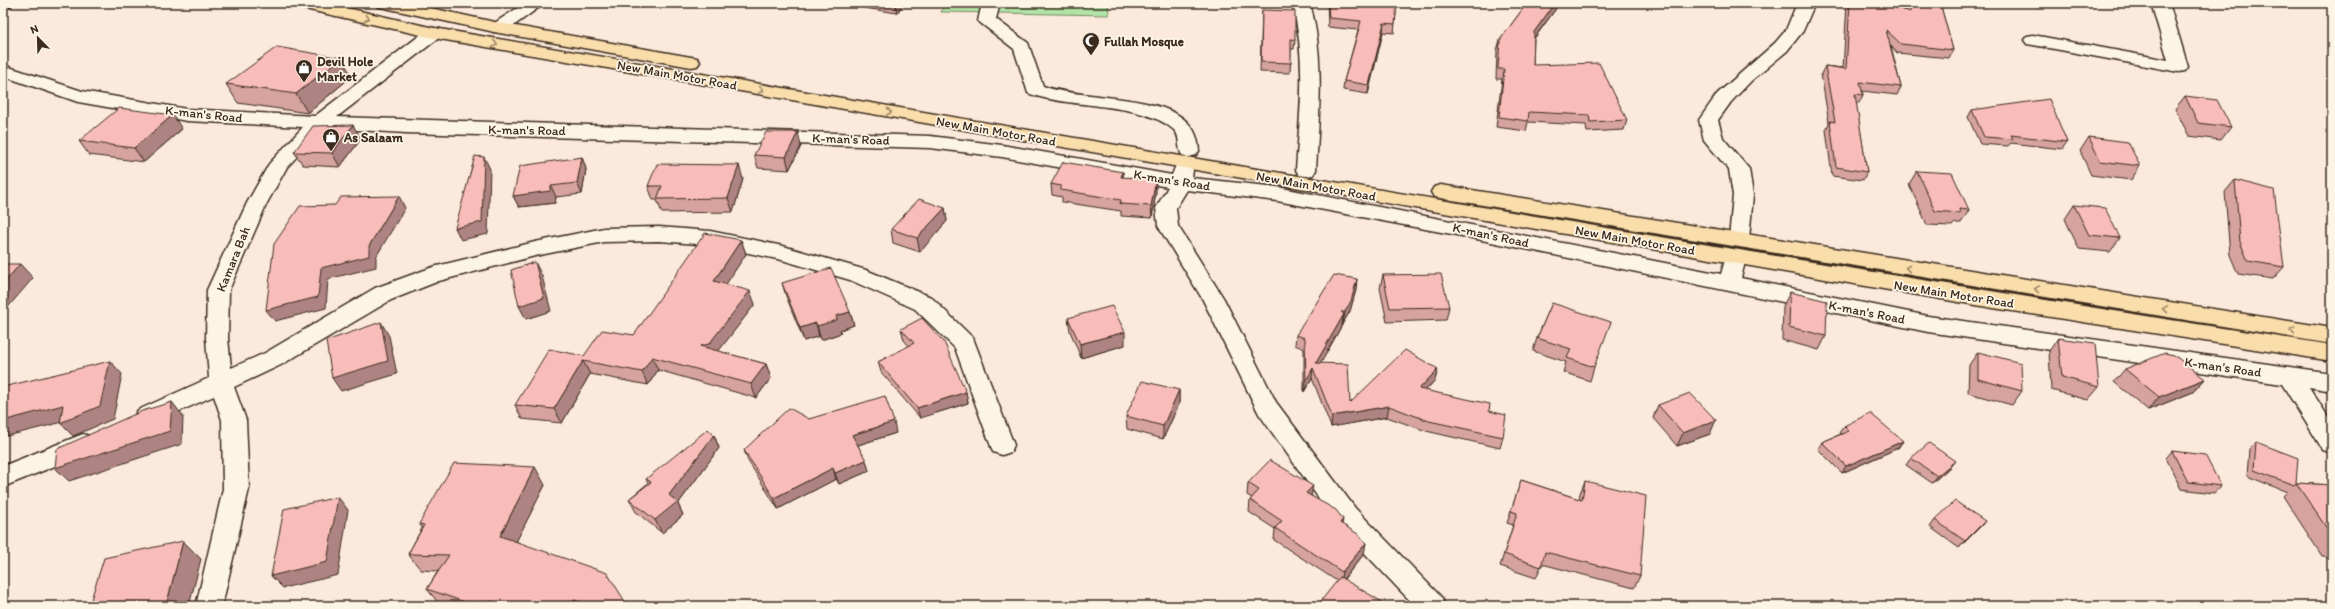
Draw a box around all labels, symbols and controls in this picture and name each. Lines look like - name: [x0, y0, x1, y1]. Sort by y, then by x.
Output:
- one-way arrow: [364, 13, 370, 21]
- north arrow: [18, 18, 58, 58]
- text: N: [28, 22, 40, 37]
- mosque icon: Fullah Mosque: [1081, 31, 1101, 56]
- place label: Fullah Mosque: [1104, 34, 1184, 50]
- one-way arrow: [492, 39, 498, 47]
- place label: Devil Hole Market: [317, 54, 373, 84]
- street label: New Main Motor Road: [616, 57, 738, 93]
- shop icon: Devil Hole Market: [294, 58, 314, 83]
- one-way arrow: [758, 85, 764, 94]
- street label: K-man's Road: [165, 102, 243, 126]
- one-way arrow: [886, 107, 892, 116]
- street label: New Main Motor Road: [935, 113, 1057, 149]
- street label: K-man's Road: [488, 122, 566, 138]
- shop icon: As Salaam: [321, 127, 341, 152]
- place label: As Salaam: [343, 130, 403, 145]
- street label: K-man's Road: [812, 130, 890, 148]
- street label: K-man's Road: [1132, 167, 1212, 193]
- street label: New Main Motor Road: [1255, 168, 1377, 204]
- street label: K-man's Road: [1451, 220, 1531, 250]
- street label: New Main Motor Road: [1574, 222, 1696, 258]
- street label: Kamara Bah: [213, 224, 253, 294]
- one-way arrow: [1905, 264, 1912, 272]
- street label: New Main Motor Road: [1893, 277, 2015, 311]
- one-way arrow: [2034, 285, 2040, 294]
- street label: K-man's Road: [1827, 297, 1907, 327]
- one-way arrow: [2162, 305, 2168, 314]
- one-way arrow: [2290, 326, 2297, 335]
- street label: K-man's Road: [2183, 354, 2263, 380]

